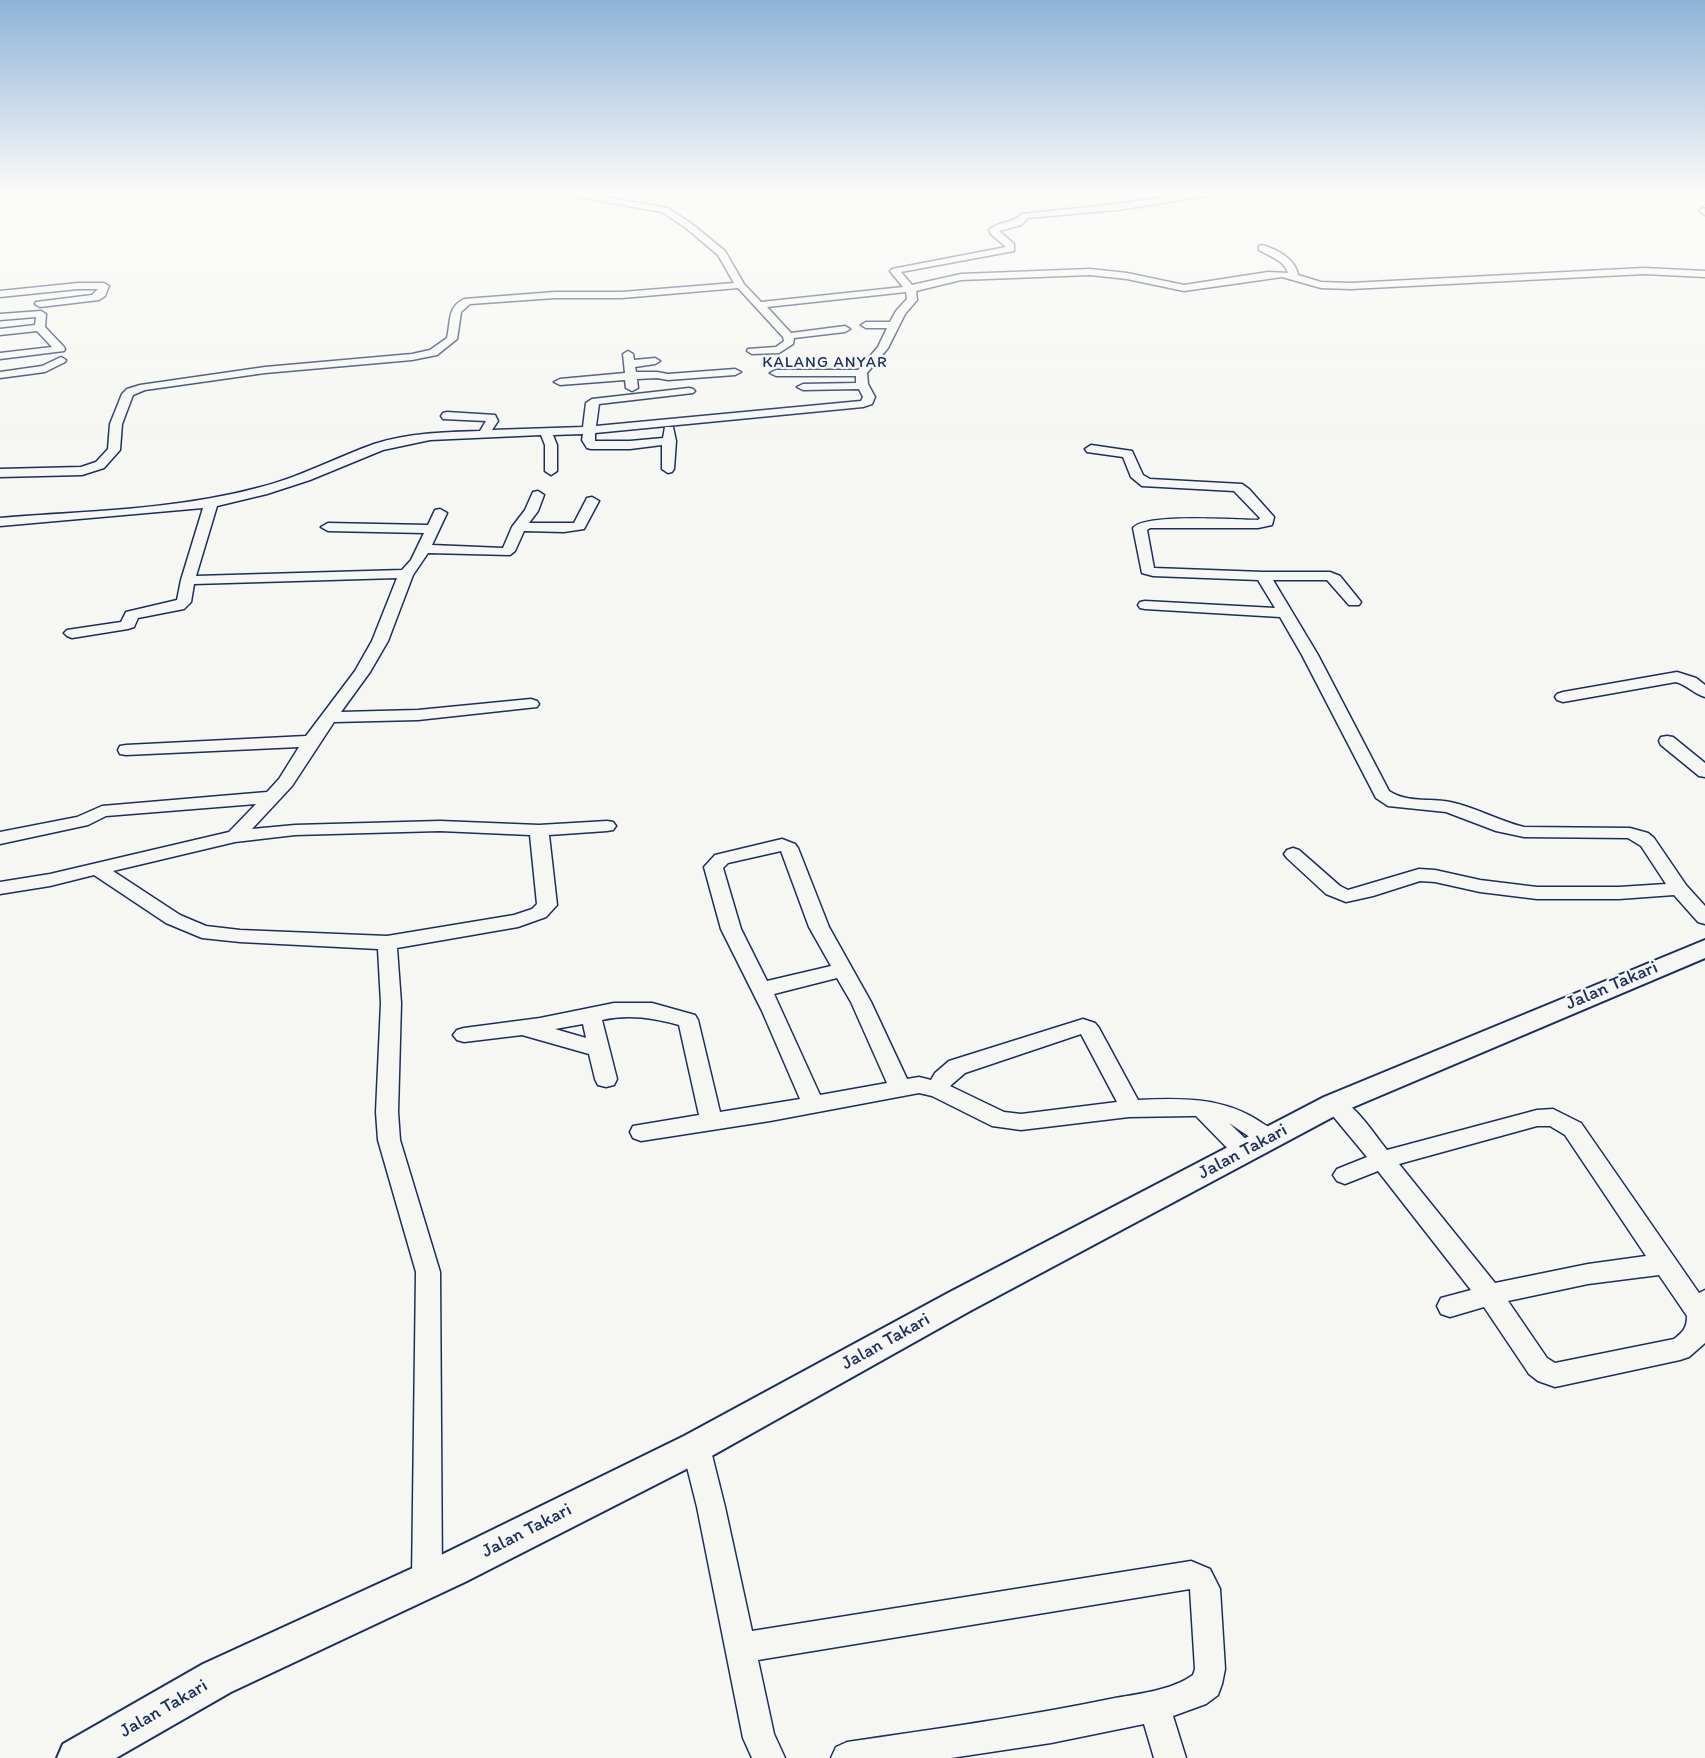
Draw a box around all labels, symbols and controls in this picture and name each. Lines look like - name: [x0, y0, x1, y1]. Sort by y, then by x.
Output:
- district label: KALANG ANYAR: [760, 353, 890, 373]
- street label: Jalan Takari: [1563, 956, 1661, 1016]
- street label: Jalan Takari: [1195, 1119, 1291, 1185]
- street label: Jalan Takari: [838, 1308, 934, 1376]
- street label: Jalan Takari: [478, 1499, 576, 1563]
- street label: Jalan Takari: [116, 1675, 212, 1743]

